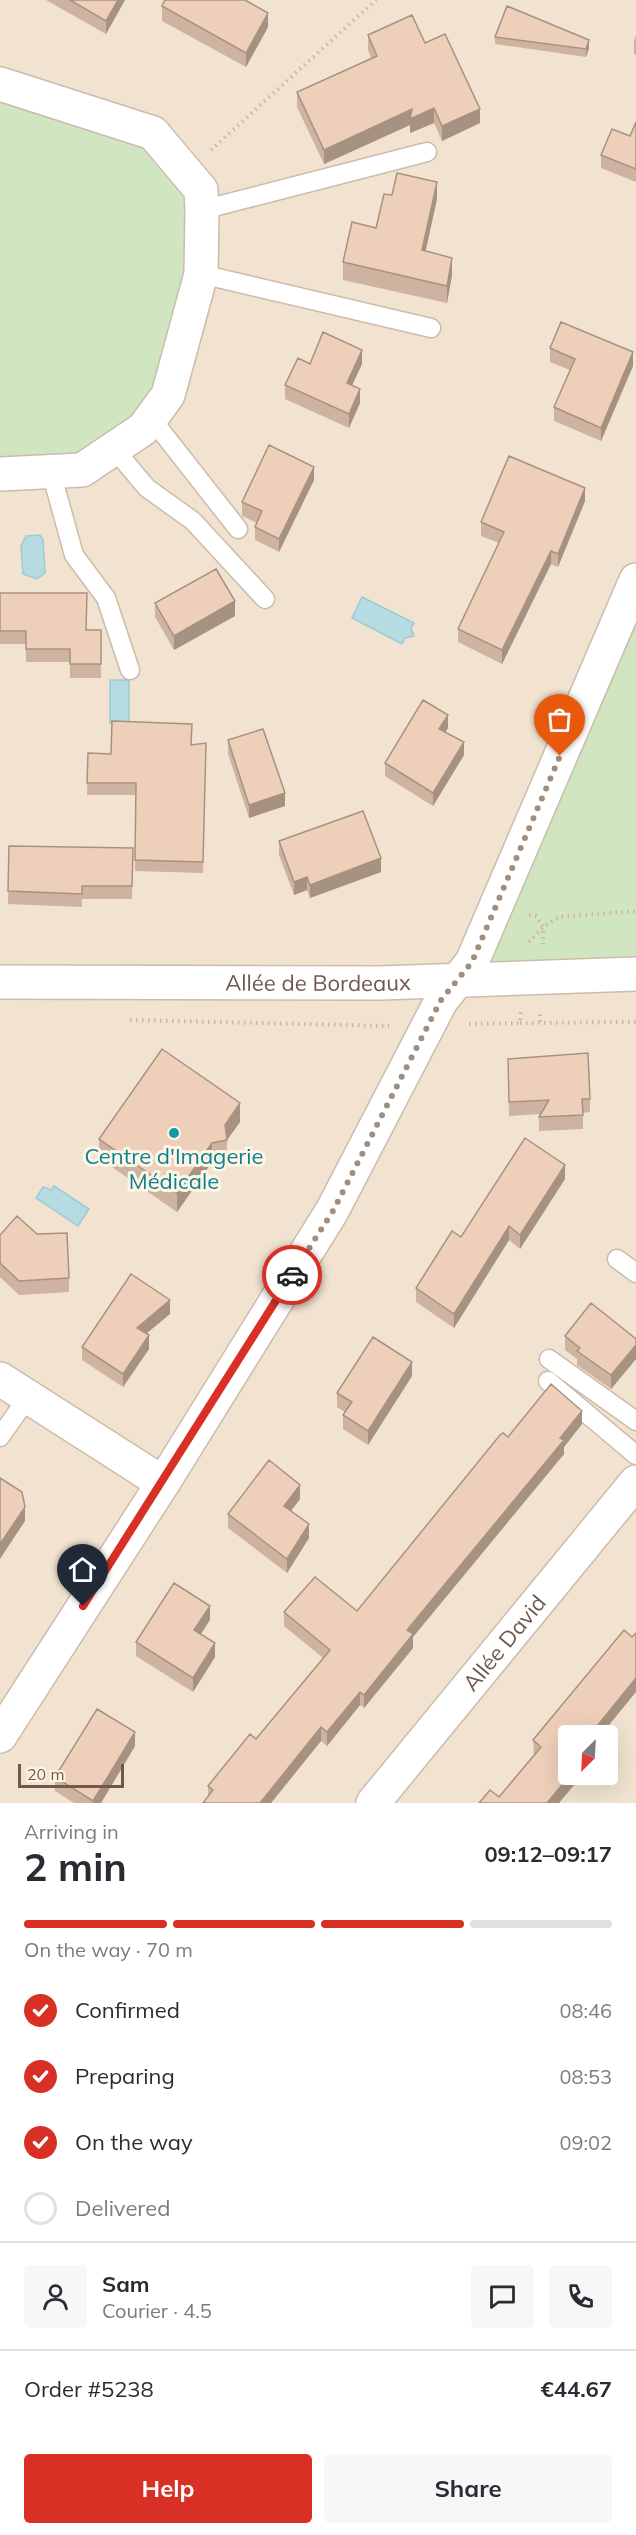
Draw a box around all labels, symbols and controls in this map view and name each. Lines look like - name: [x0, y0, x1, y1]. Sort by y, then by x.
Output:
- pin: [534, 694, 585, 756]
- icon: bag: [543, 703, 576, 736]
- street label: Allée de Bordeaux: [225, 968, 411, 997]
- marker: Centre d'Imagerie Médicale: [167, 1126, 181, 1140]
- place label: Centre d'Imagerie Médicale: [84, 1142, 264, 1195]
- courier: [262, 1245, 322, 1305]
- icon: car: [276, 1259, 309, 1292]
- pin: [57, 1544, 108, 1606]
- icon: home: [66, 1553, 99, 1586]
- street label: Allée David: [457, 1589, 552, 1697]
- north arrow: [558, 1725, 618, 1785]
- map controls: [558, 1725, 618, 1785]
- scale bar: [18, 1761, 124, 1788]
- text: 20 m: [27, 1764, 64, 1784]
- text: Arriving in: [24, 1819, 119, 1844]
- text: 09:12–09:17: [484, 1840, 612, 1868]
- text: 2 min: [24, 1842, 127, 1891]
- text: On the way · 70 m: [24, 1937, 193, 1962]
- icon: check: [24, 1994, 57, 2027]
- text: Confirmed: [75, 1996, 180, 2024]
- text: 08:46: [559, 1998, 612, 2023]
- icon: check: [24, 2060, 57, 2093]
- text: Preparing: [75, 2062, 175, 2090]
- text: 08:53: [559, 2064, 612, 2089]
- icon: check: [24, 2126, 57, 2159]
- text: On the way: [75, 2128, 193, 2156]
- text: 09:02: [559, 2130, 612, 2155]
- text: Delivered: [75, 2194, 170, 2222]
- button: person: [24, 2265, 87, 2328]
- button: chat: [471, 2265, 534, 2328]
- button: phone: [549, 2265, 612, 2328]
- text: Sam: [102, 2270, 150, 2298]
- text: Courier · 4.5: [102, 2298, 212, 2323]
- text: Order #5238: [24, 2375, 154, 2403]
- text: €44.67: [541, 2375, 612, 2403]
- button: Help: [24, 2454, 312, 2523]
- button: Share: [324, 2454, 612, 2523]

